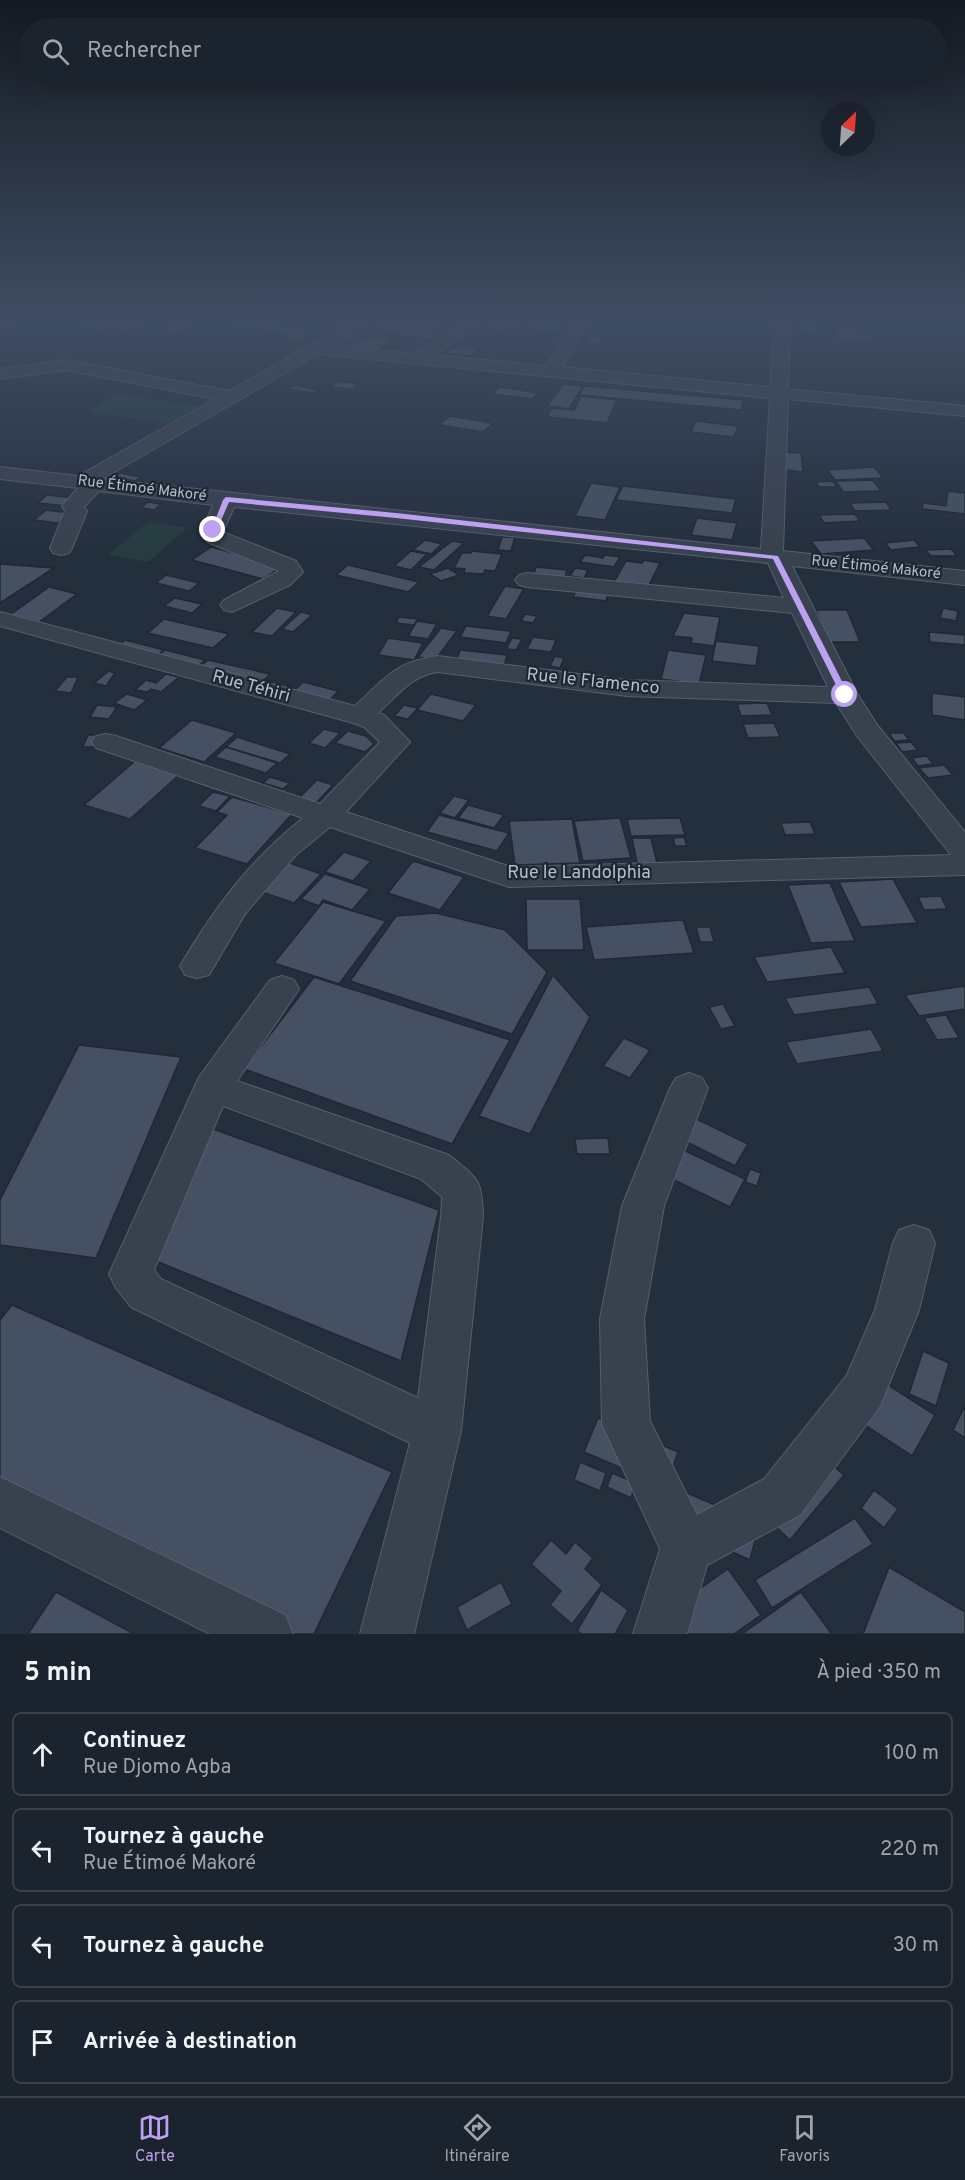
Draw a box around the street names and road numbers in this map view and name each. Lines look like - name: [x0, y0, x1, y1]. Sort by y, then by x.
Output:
- street label: Rue Étimoé Makoré: [76, 471, 208, 506]
- street label: Rue Étimoé Makoré: [810, 551, 942, 584]
- street label: Rue le Flamenco: [525, 664, 661, 700]
- street label: Rue Téhiri: [210, 666, 292, 708]
- street label: Rue le Landolphia: [507, 862, 651, 885]

